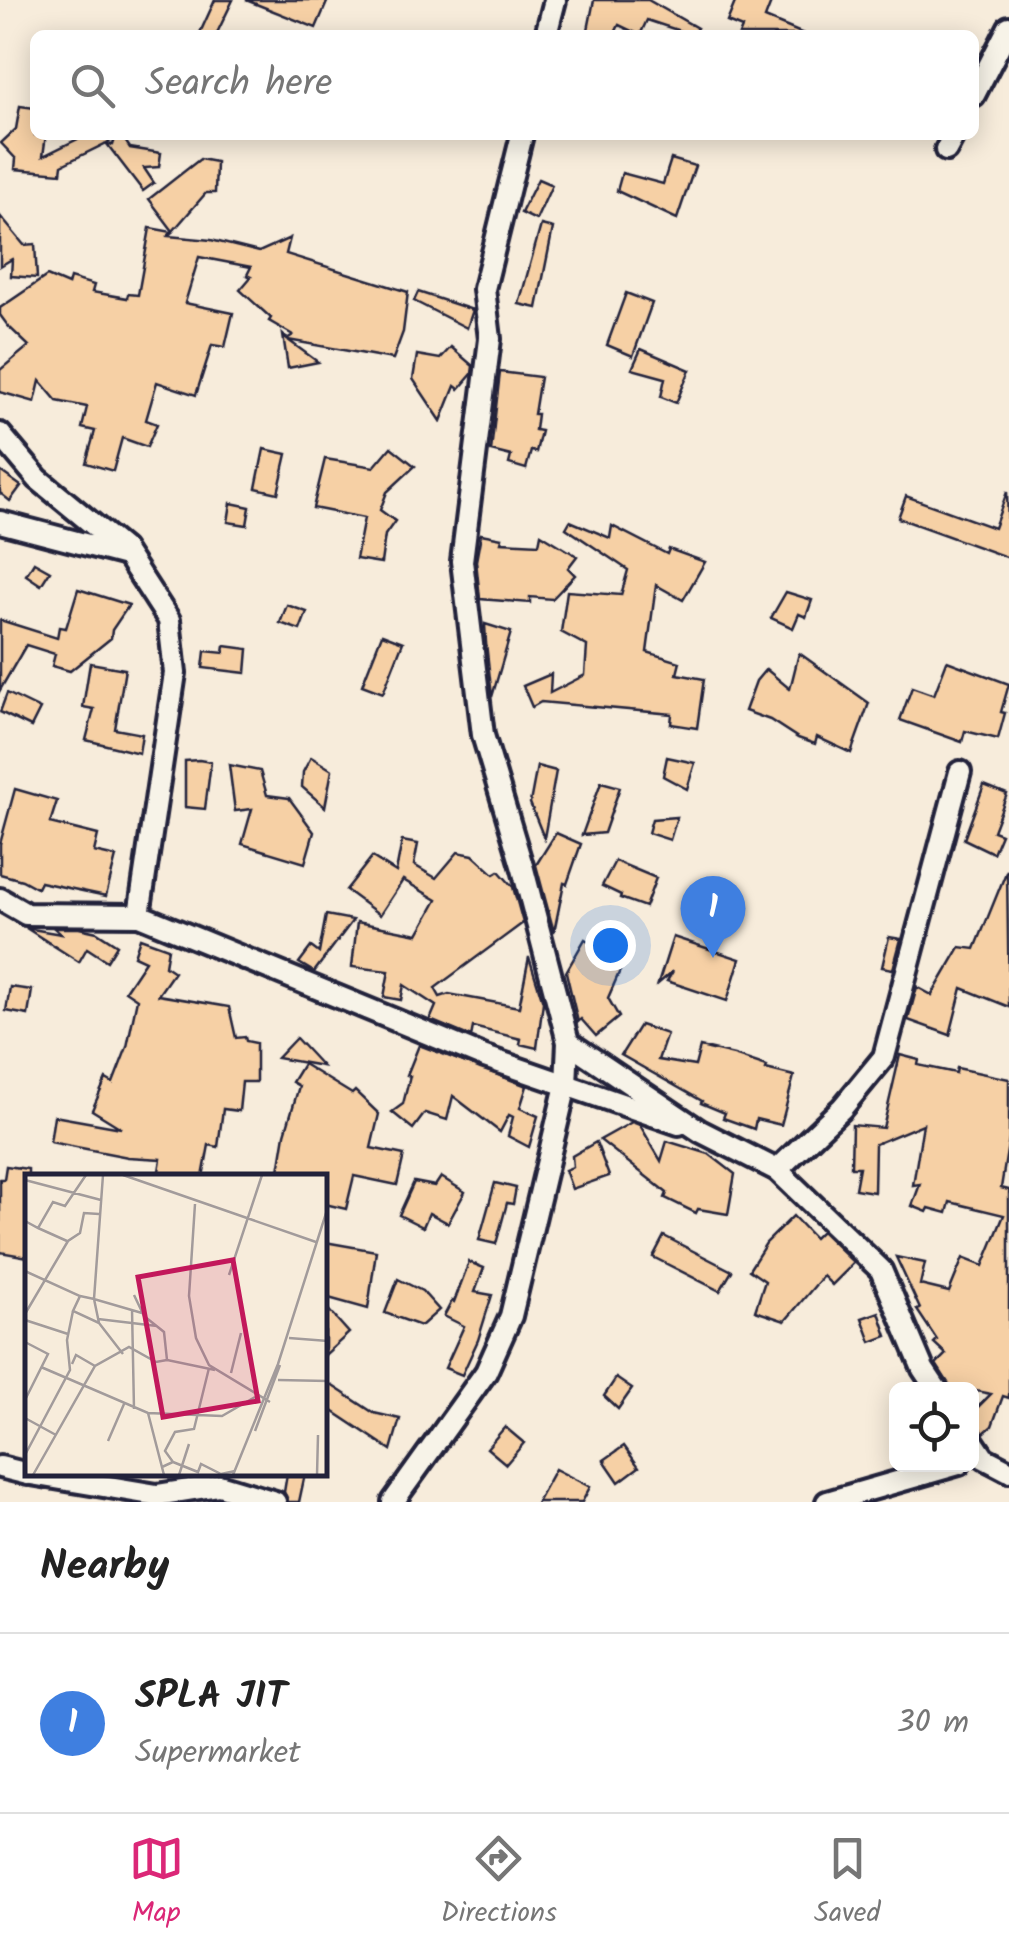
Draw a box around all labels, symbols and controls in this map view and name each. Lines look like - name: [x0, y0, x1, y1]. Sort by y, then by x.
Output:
- search box: [30, 30, 979, 140]
- text: Search here: [145, 55, 332, 115]
- icon: search: [65, 58, 120, 113]
- pin: 1: [680, 876, 746, 958]
- your location: [585, 920, 636, 971]
- inset map: [25, 1174, 328, 1477]
- map controls: [889, 1382, 979, 1472]
- button: locate: [889, 1382, 979, 1472]
- text: Nearby: [40, 1534, 169, 1601]
- text: SPLA JIT: [135, 1668, 287, 1728]
- text: 1: [68, 1698, 77, 1749]
- text: 30 m: [896, 1698, 969, 1749]
- text: Supermarket: [135, 1728, 301, 1779]
- tab: Map: [129, 1831, 184, 1936]
- tab: Directions: [441, 1831, 557, 1936]
- tab: Saved: [814, 1831, 880, 1936]

